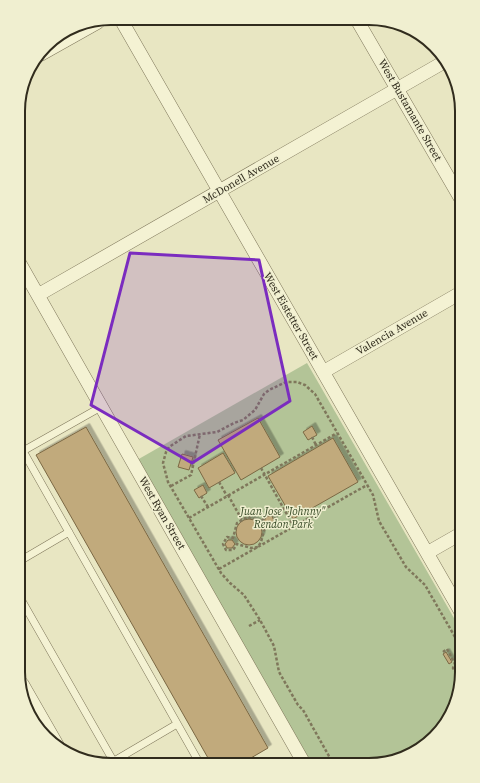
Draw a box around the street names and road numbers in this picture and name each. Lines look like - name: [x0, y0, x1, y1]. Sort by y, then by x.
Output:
- street label: West Bustamante Street: [375, 56, 446, 164]
- street label: McDonell Avenue: [200, 151, 282, 207]
- street label: West Eistetter Street: [260, 270, 322, 363]
- street label: Valencia Avenue: [353, 305, 431, 359]
- street label: West Ryan Street: [135, 474, 189, 553]

